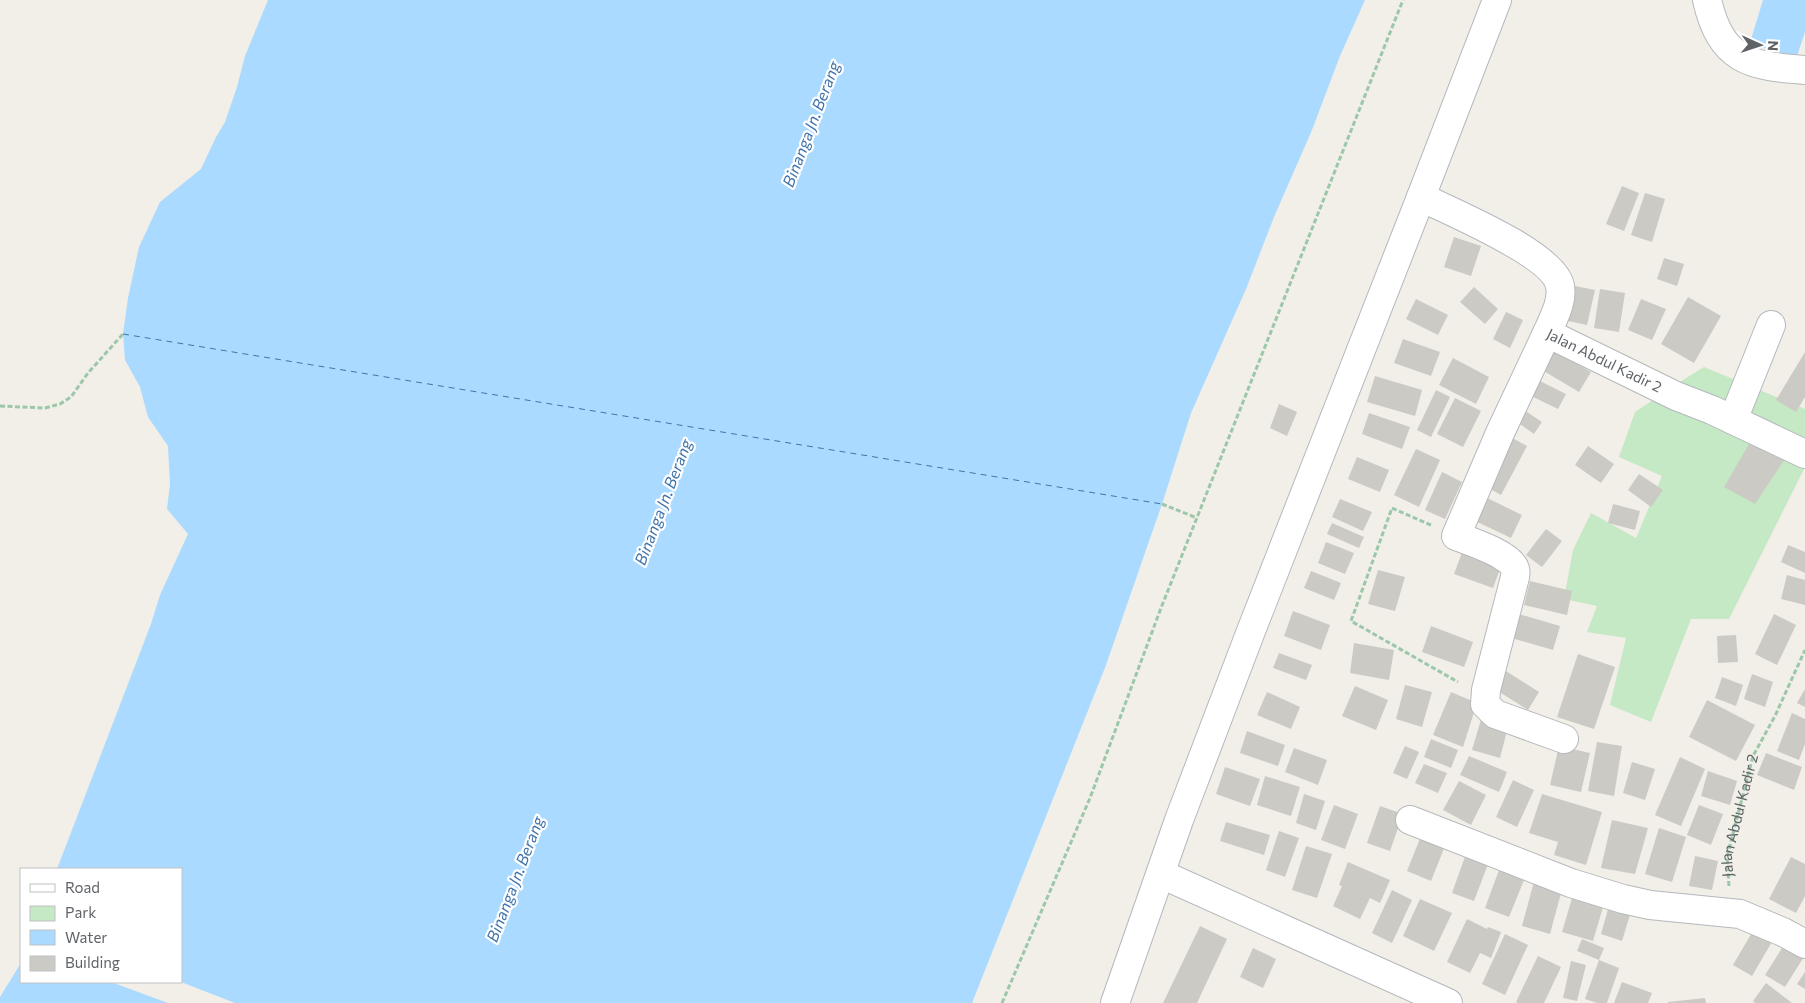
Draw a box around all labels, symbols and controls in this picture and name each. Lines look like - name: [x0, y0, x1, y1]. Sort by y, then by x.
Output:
- north arrow: [1735, 20, 1785, 70]
- text: N: [1765, 40, 1782, 51]
- water label: Binanga Jn. Berang: [778, 57, 844, 189]
- street label: Jalan Abdul Kadir 2: [1544, 324, 1665, 396]
- water label: Binanga Jn. Berang: [630, 435, 696, 567]
- street label: Jalan Abdul Kadir 2: [1717, 752, 1761, 878]
- water label: Binanga Jn. Berang: [482, 812, 548, 944]
- legend: [20, 868, 182, 983]
- text: Road: [65, 878, 100, 896]
- text: Park: [65, 903, 96, 921]
- text: Water: [65, 928, 107, 946]
- text: Building: [65, 953, 120, 971]

